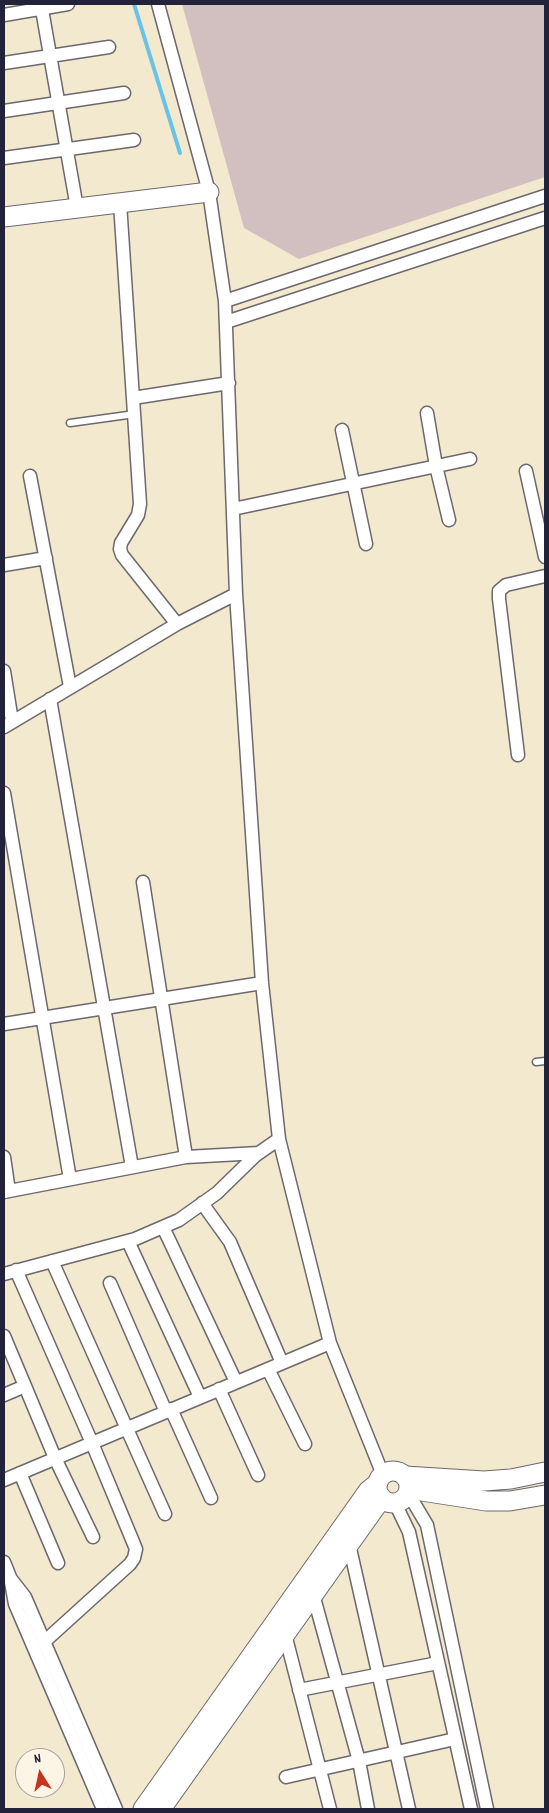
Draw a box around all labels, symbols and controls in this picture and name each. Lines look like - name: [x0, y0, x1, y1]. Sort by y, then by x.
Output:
- north arrow: [15, 1748, 65, 1798]
- text: N: [32, 1749, 43, 1770]

